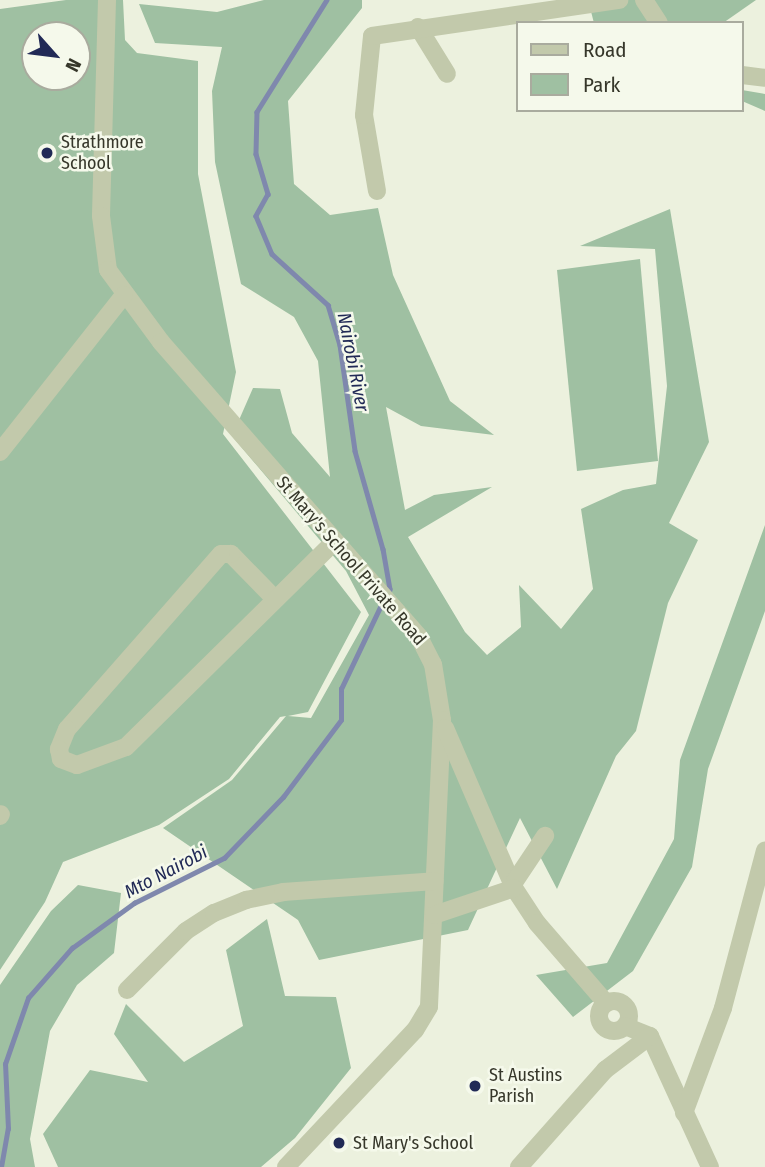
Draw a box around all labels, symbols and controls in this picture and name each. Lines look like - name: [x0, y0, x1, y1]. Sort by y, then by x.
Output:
- north arrow: [21, 21, 91, 91]
- legend: [516, 21, 744, 112]
- text: Road: [583, 37, 627, 63]
- text: N: [60, 55, 86, 76]
- text: Park: [583, 72, 620, 98]
- place label: Strathmore School: [61, 132, 144, 174]
- marker: Strathmore School: [39, 145, 55, 161]
- water label: Nairobi River: [332, 311, 374, 413]
- street label: St Mary's School Private Road: [272, 472, 430, 650]
- water label: Mto Nairobi: [121, 841, 211, 903]
- place label: St Austins Parish: [489, 1065, 562, 1108]
- marker: St Austins Parish: [467, 1078, 483, 1094]
- place label: St Mary's School: [353, 1132, 473, 1154]
- marker: St Mary's School: [331, 1135, 347, 1151]

